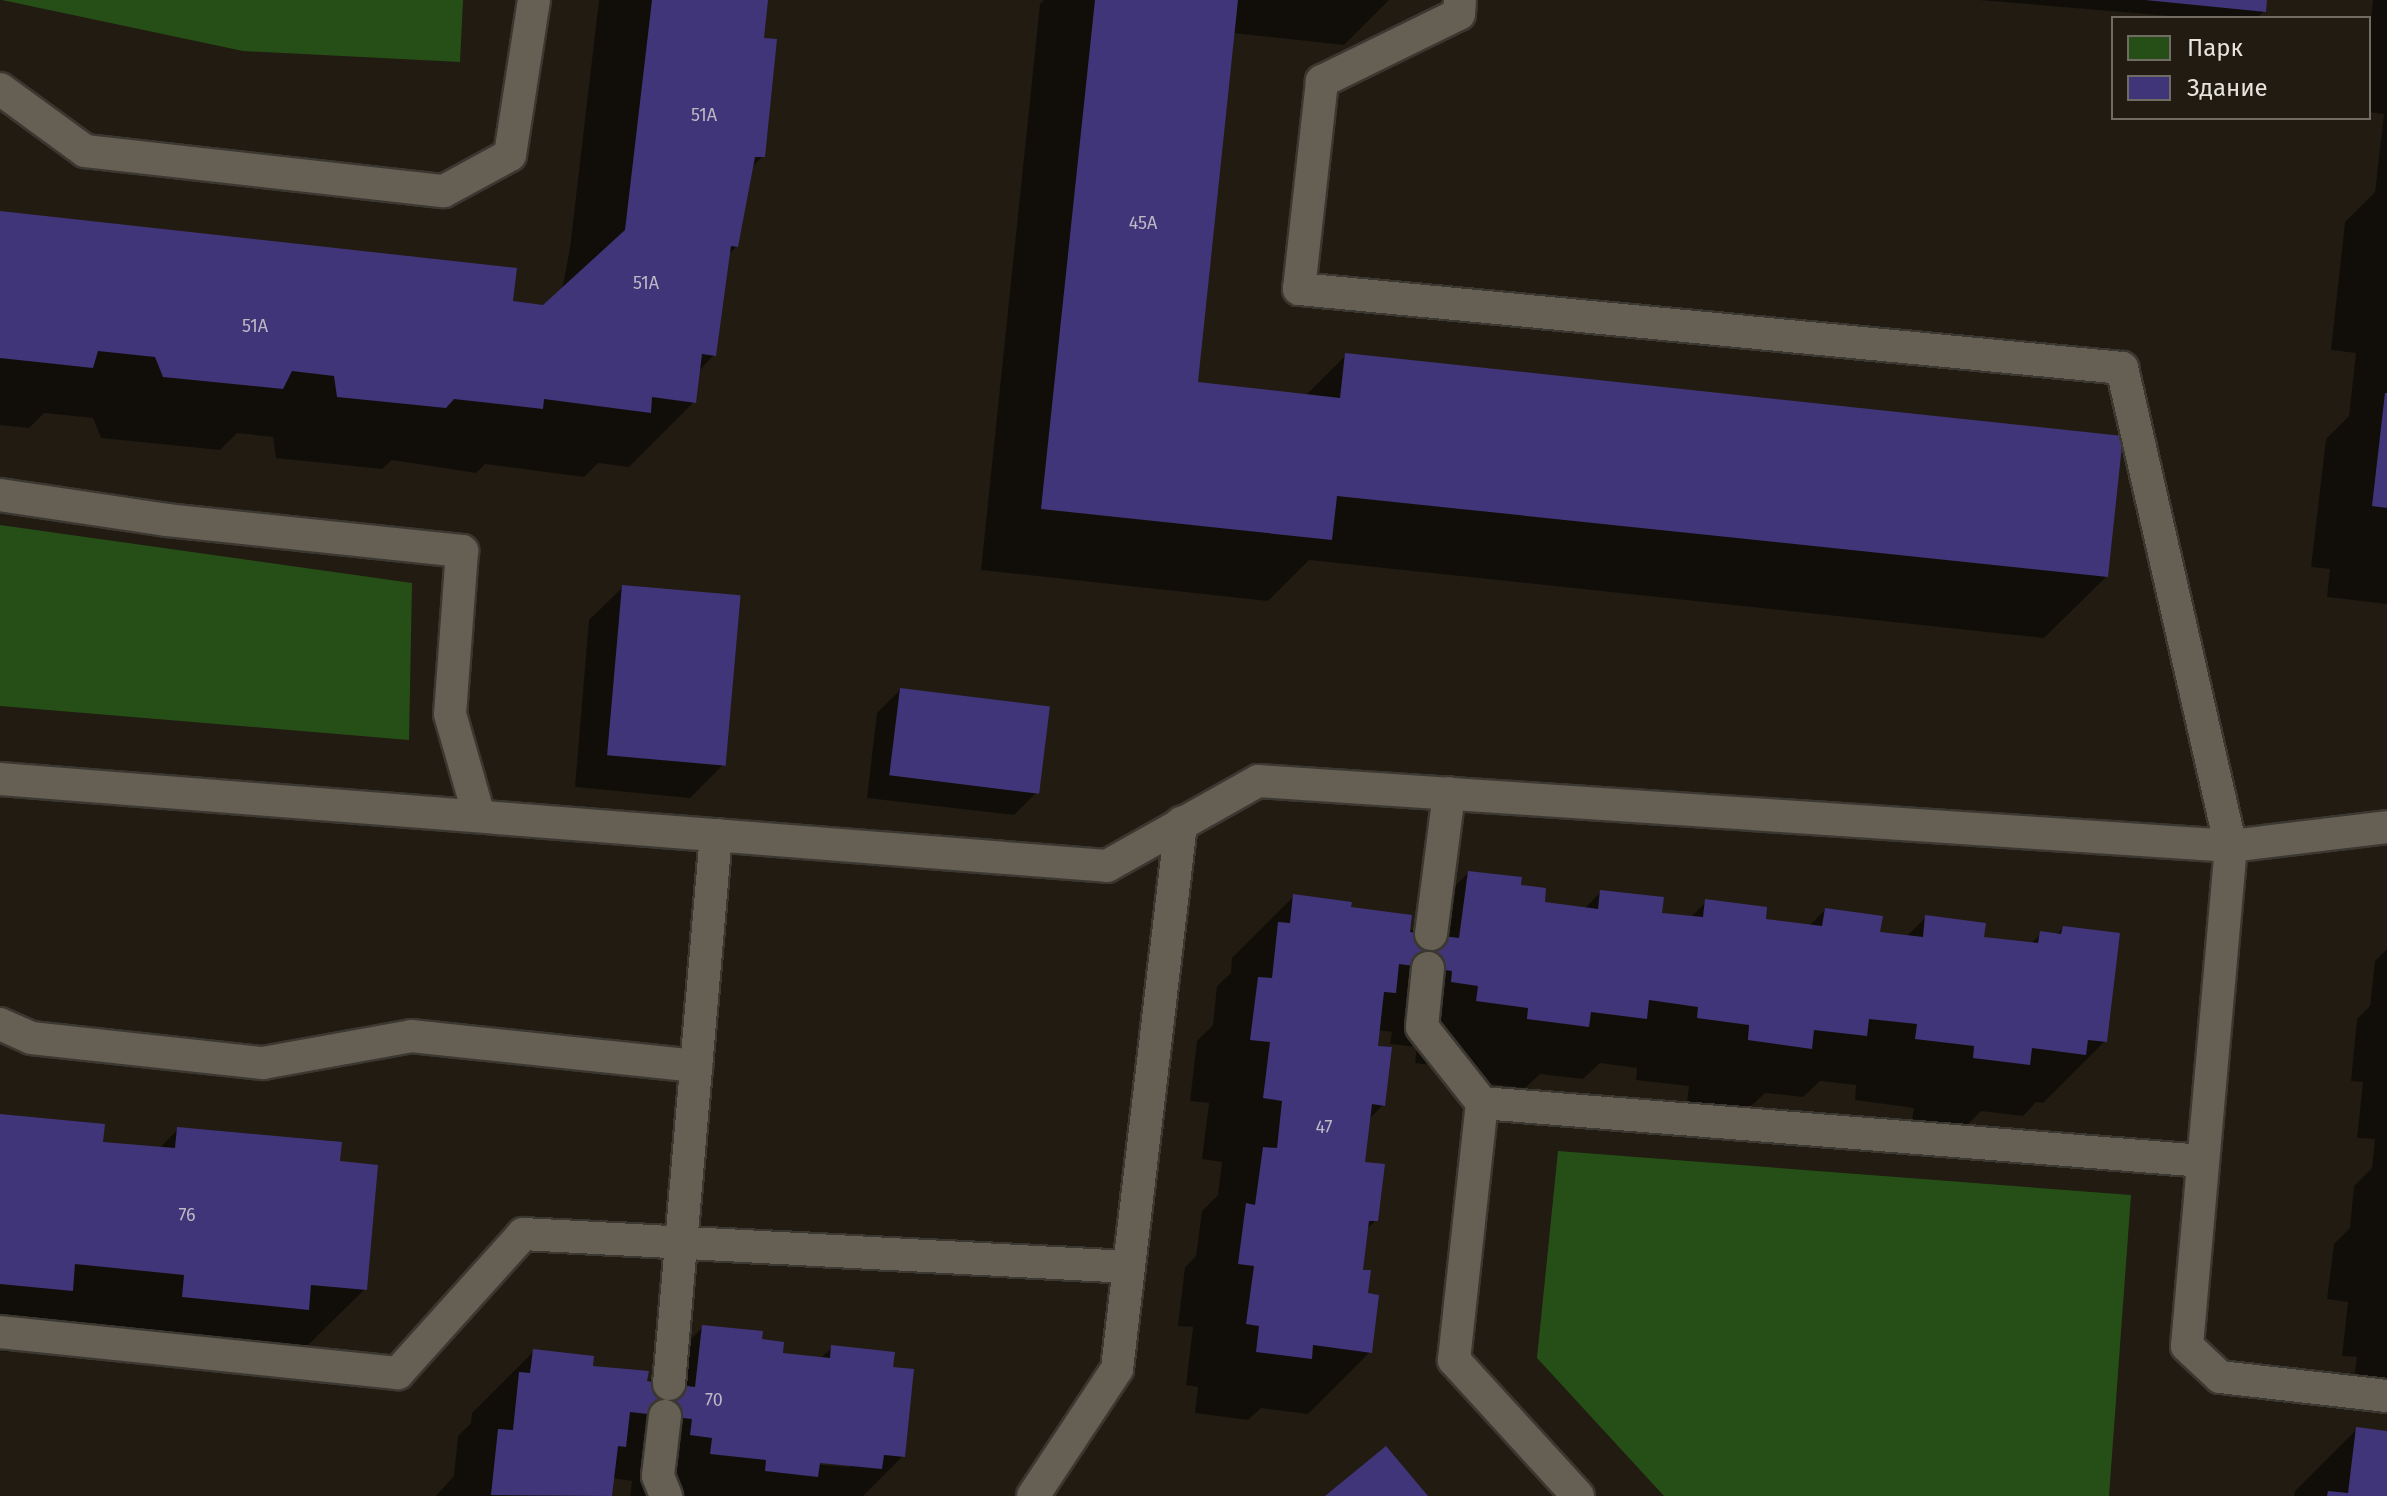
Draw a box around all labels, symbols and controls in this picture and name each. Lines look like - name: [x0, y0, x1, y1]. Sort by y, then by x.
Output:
- legend: [2111, 16, 2371, 120]
- text: Парк: [2187, 34, 2243, 62]
- text: Здание: [2187, 74, 2268, 102]
- house number: 51А: [691, 104, 717, 126]
- house number: 45А: [1129, 212, 1157, 234]
- house number: 51А: [633, 272, 659, 294]
- house number: 51А: [242, 315, 268, 337]
- house number: 47: [1315, 1116, 1333, 1138]
- house number: 76: [178, 1204, 196, 1226]
- house number: 70: [705, 1389, 723, 1411]

